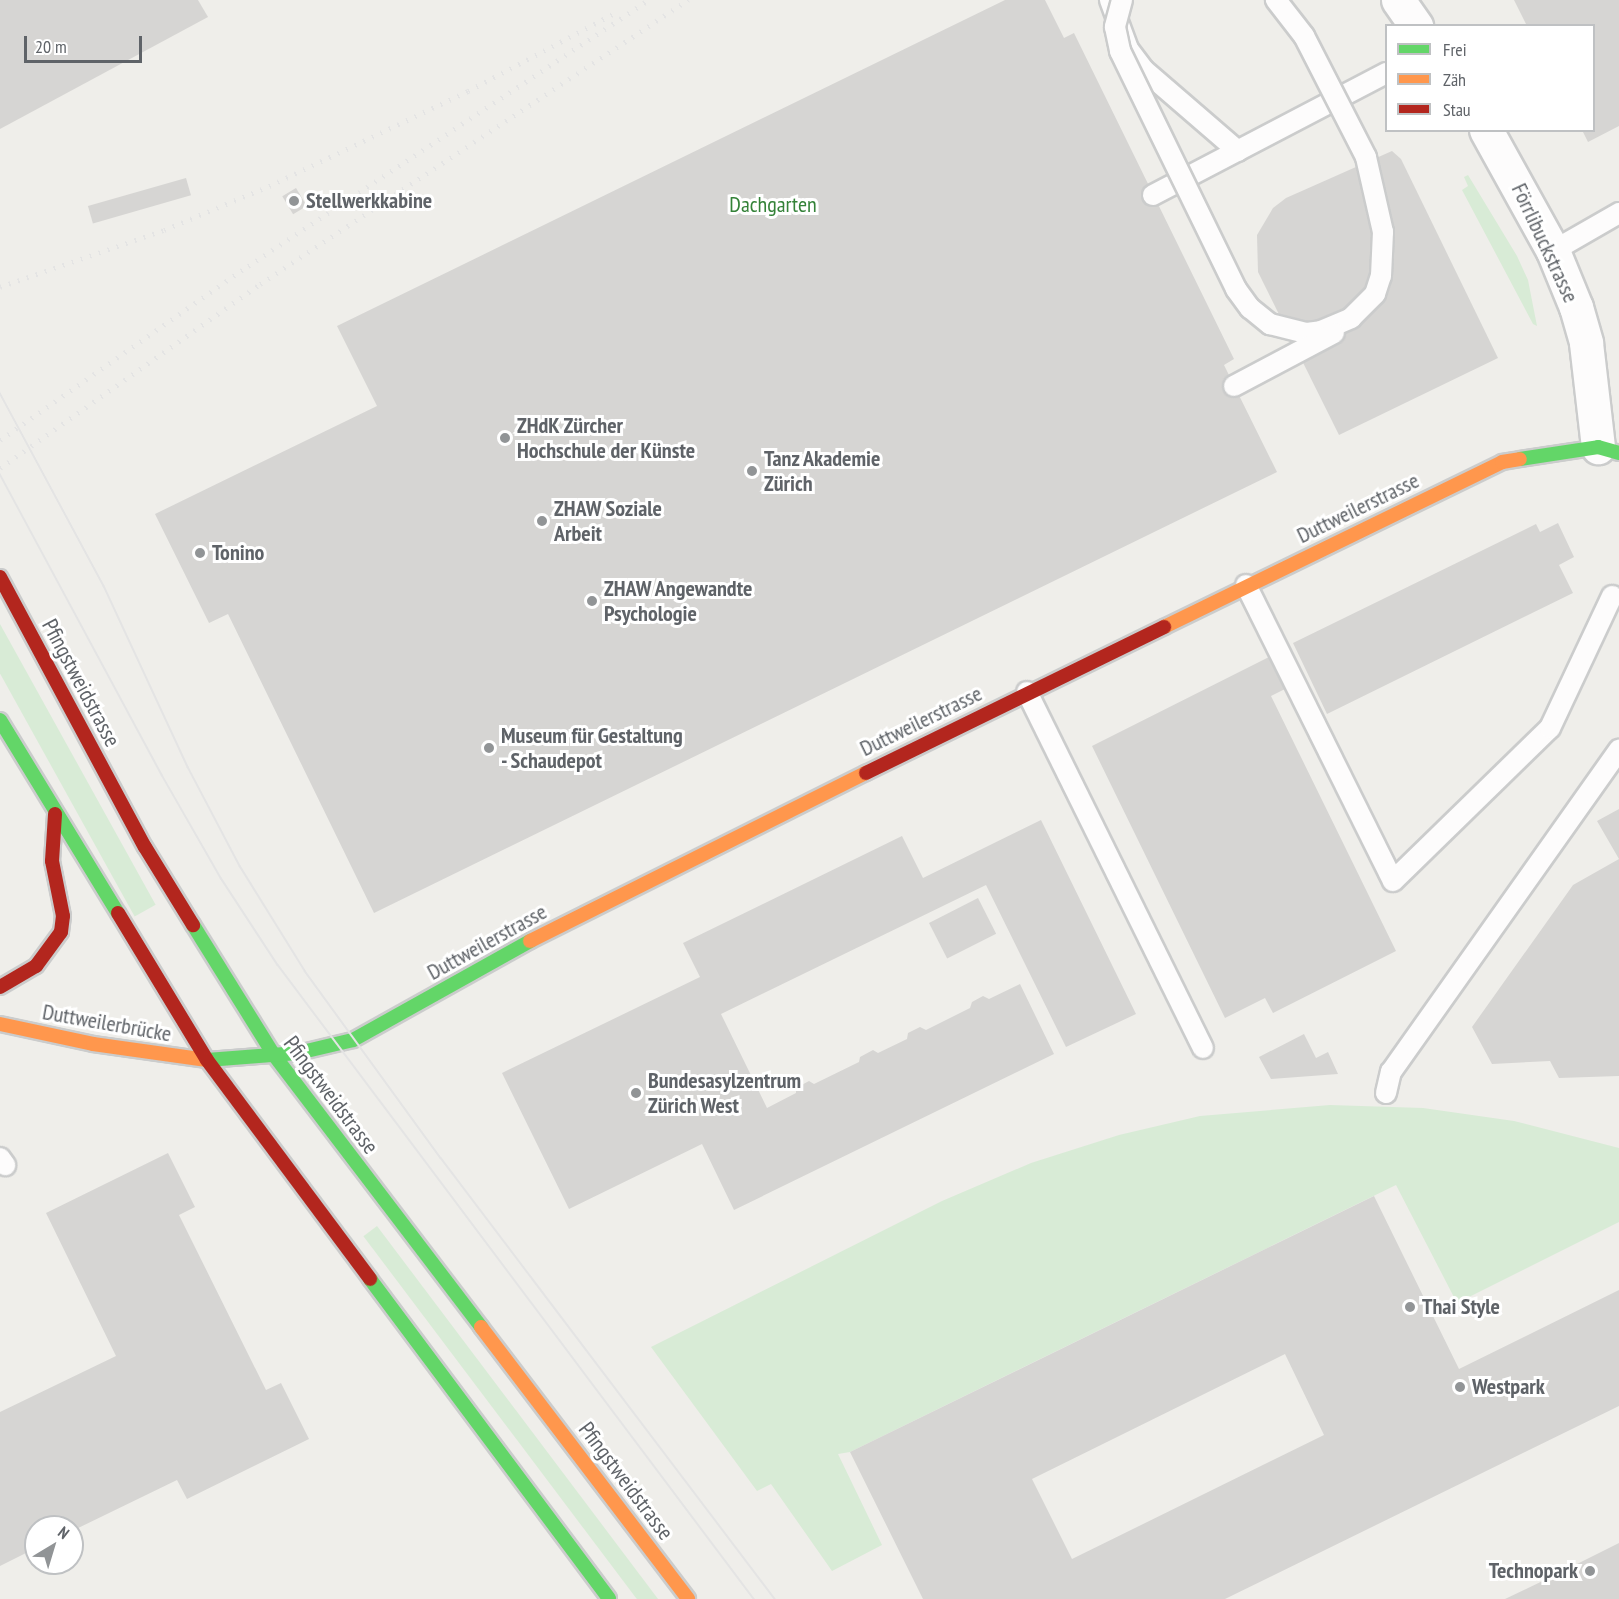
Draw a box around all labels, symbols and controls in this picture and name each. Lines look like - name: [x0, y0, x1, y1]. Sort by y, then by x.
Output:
- scale bar: [27, 24, 146, 62]
- legend: [1385, 24, 1595, 132]
- text: 20 m: [35, 35, 67, 58]
- text: Frei: [1443, 38, 1467, 61]
- text: Zäh: [1443, 68, 1466, 91]
- text: Stau: [1443, 98, 1471, 121]
- street label: Förrlibuckstrasse: [1506, 179, 1584, 307]
- place label: Stellwerkkabine: [306, 188, 432, 214]
- park label: Dachgarten: [729, 192, 817, 218]
- marker: Stellwerkkabine: [287, 194, 301, 208]
- place label: ZHdK Zürcher Hochschule der Künste: [517, 412, 695, 464]
- marker: ZHdK Zürcher Hochschule der Künste: [498, 431, 512, 445]
- place label: Tanz Akademie Zürich: [764, 445, 882, 496]
- marker: Tanz Akademie Zürich: [745, 464, 759, 478]
- street label: Duttweilerstrasse: [1293, 467, 1423, 549]
- place label: ZHAW Soziale Arbeit: [554, 495, 663, 546]
- marker: ZHAW Soziale Arbeit: [535, 514, 549, 528]
- place label: Tonino: [212, 540, 264, 566]
- marker: Tonino: [193, 546, 207, 560]
- place label: ZHAW Angewandte Psychologie: [604, 575, 754, 626]
- marker: ZHAW Angewandte Psychologie: [585, 594, 599, 608]
- street label: Pfingstweidstrasse: [36, 615, 126, 751]
- street label: Duttweilerstrasse: [856, 680, 986, 762]
- place label: Museum für Gestaltung - Schaudepot: [501, 722, 683, 774]
- marker: Museum für Gestaltung - Schaudepot: [482, 741, 496, 755]
- street label: Duttweilerstrasse: [423, 898, 551, 986]
- street label: Duttweilerbrücke: [40, 999, 174, 1047]
- street label: Pfingstweidstrasse: [278, 1031, 384, 1159]
- place label: Bundesasylzentrum Zürich West: [648, 1067, 801, 1118]
- marker: Bundesasylzentrum Zürich West: [629, 1086, 643, 1100]
- place label: Thai Style: [1422, 1294, 1500, 1320]
- marker: Thai Style: [1403, 1300, 1417, 1314]
- place label: Westpark: [1472, 1374, 1545, 1400]
- marker: Westpark: [1453, 1380, 1467, 1394]
- street label: Pfingstweidstrasse: [573, 1417, 679, 1545]
- north arrow: [24, 1515, 84, 1575]
- text: N: [54, 1522, 73, 1543]
- place label: Technopark: [1489, 1558, 1578, 1584]
- marker: Technopark: [1583, 1564, 1597, 1578]

